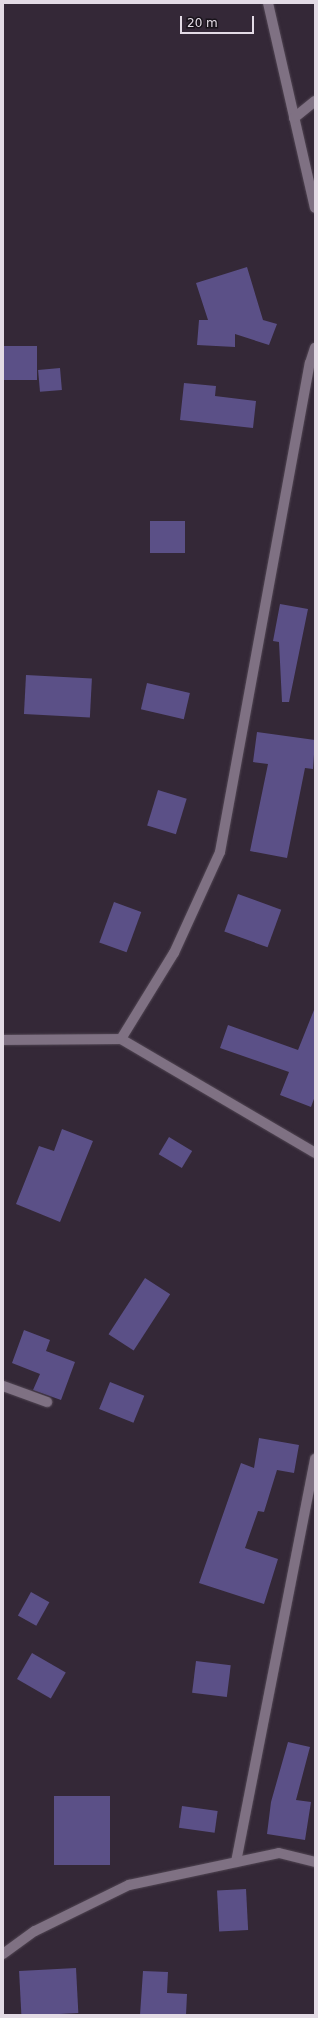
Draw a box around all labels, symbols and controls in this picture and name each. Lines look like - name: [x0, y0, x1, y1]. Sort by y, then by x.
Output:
- scale bar: [182, 8, 256, 34]
- text: 20 m: [187, 16, 218, 30]

